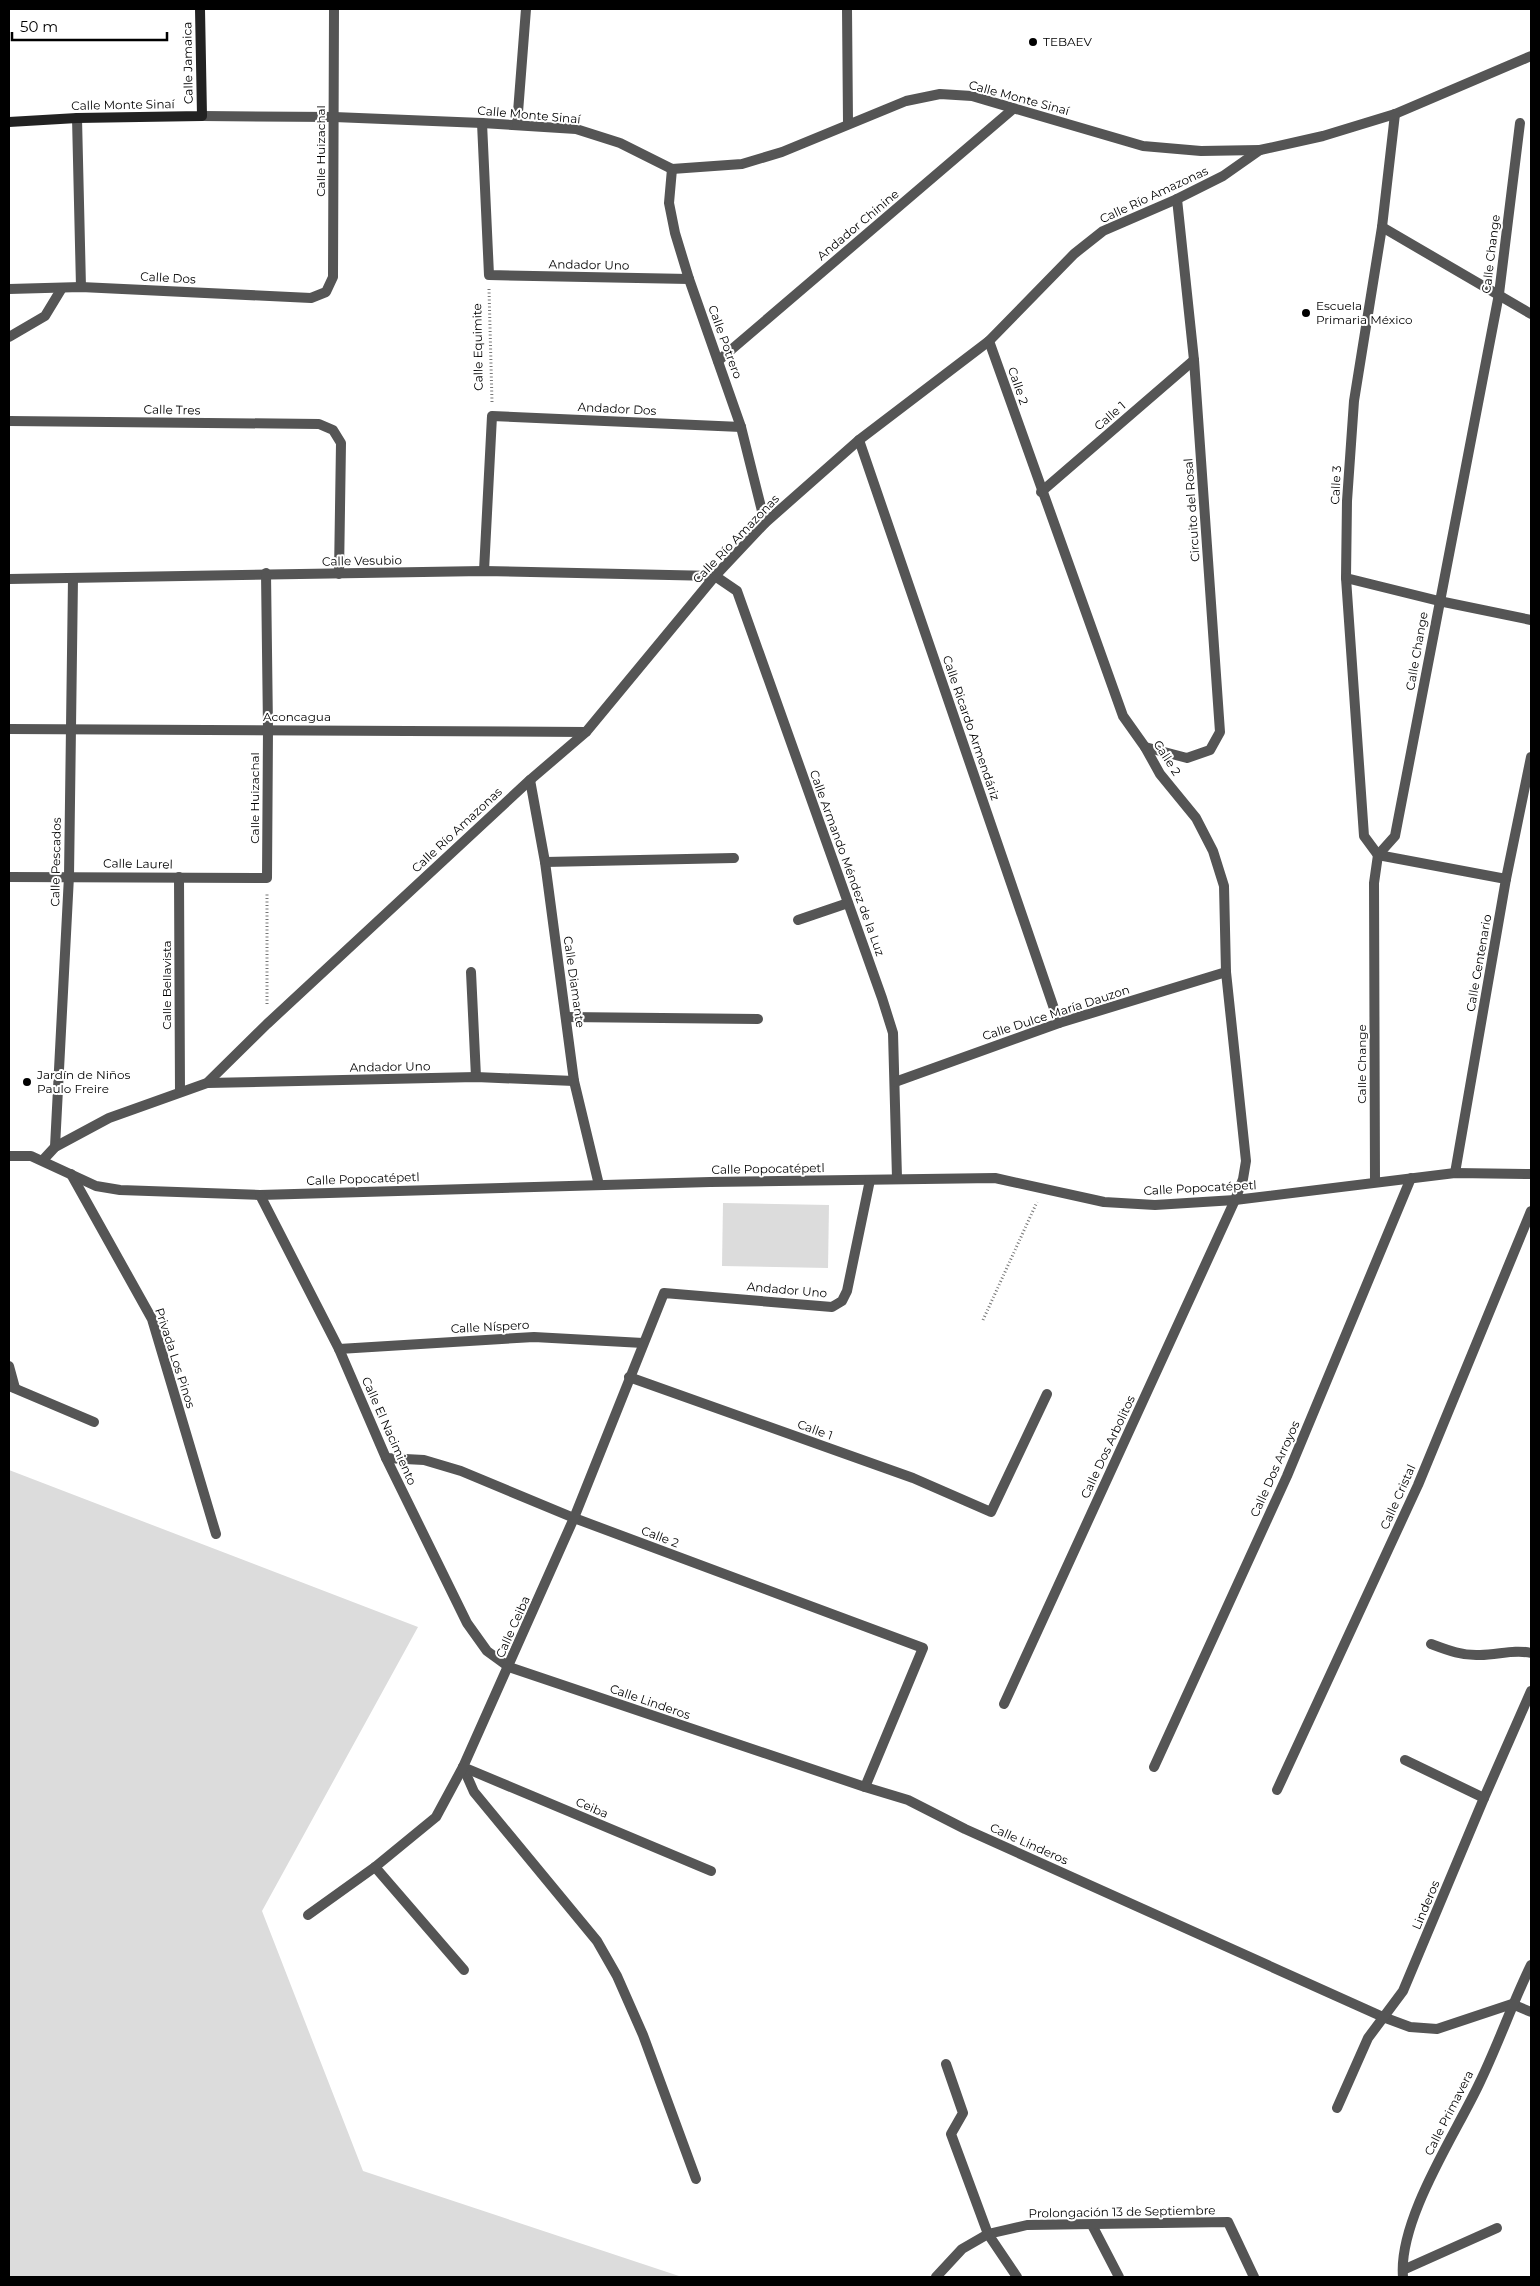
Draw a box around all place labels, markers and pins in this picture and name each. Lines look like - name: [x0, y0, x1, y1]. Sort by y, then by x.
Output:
- place label: TEBAEV: [1043, 34, 1092, 49]
- marker: TEBAEV: [1027, 36, 1039, 48]
- place label: Escuela Primaria México: [1316, 298, 1413, 327]
- marker: Escuela Primaria México: [1300, 307, 1312, 319]
- place label: Jardín de Niños Paulo Freire: [36, 1067, 131, 1096]
- marker: Jardín de Niños Paulo Freire: [21, 1076, 33, 1088]

